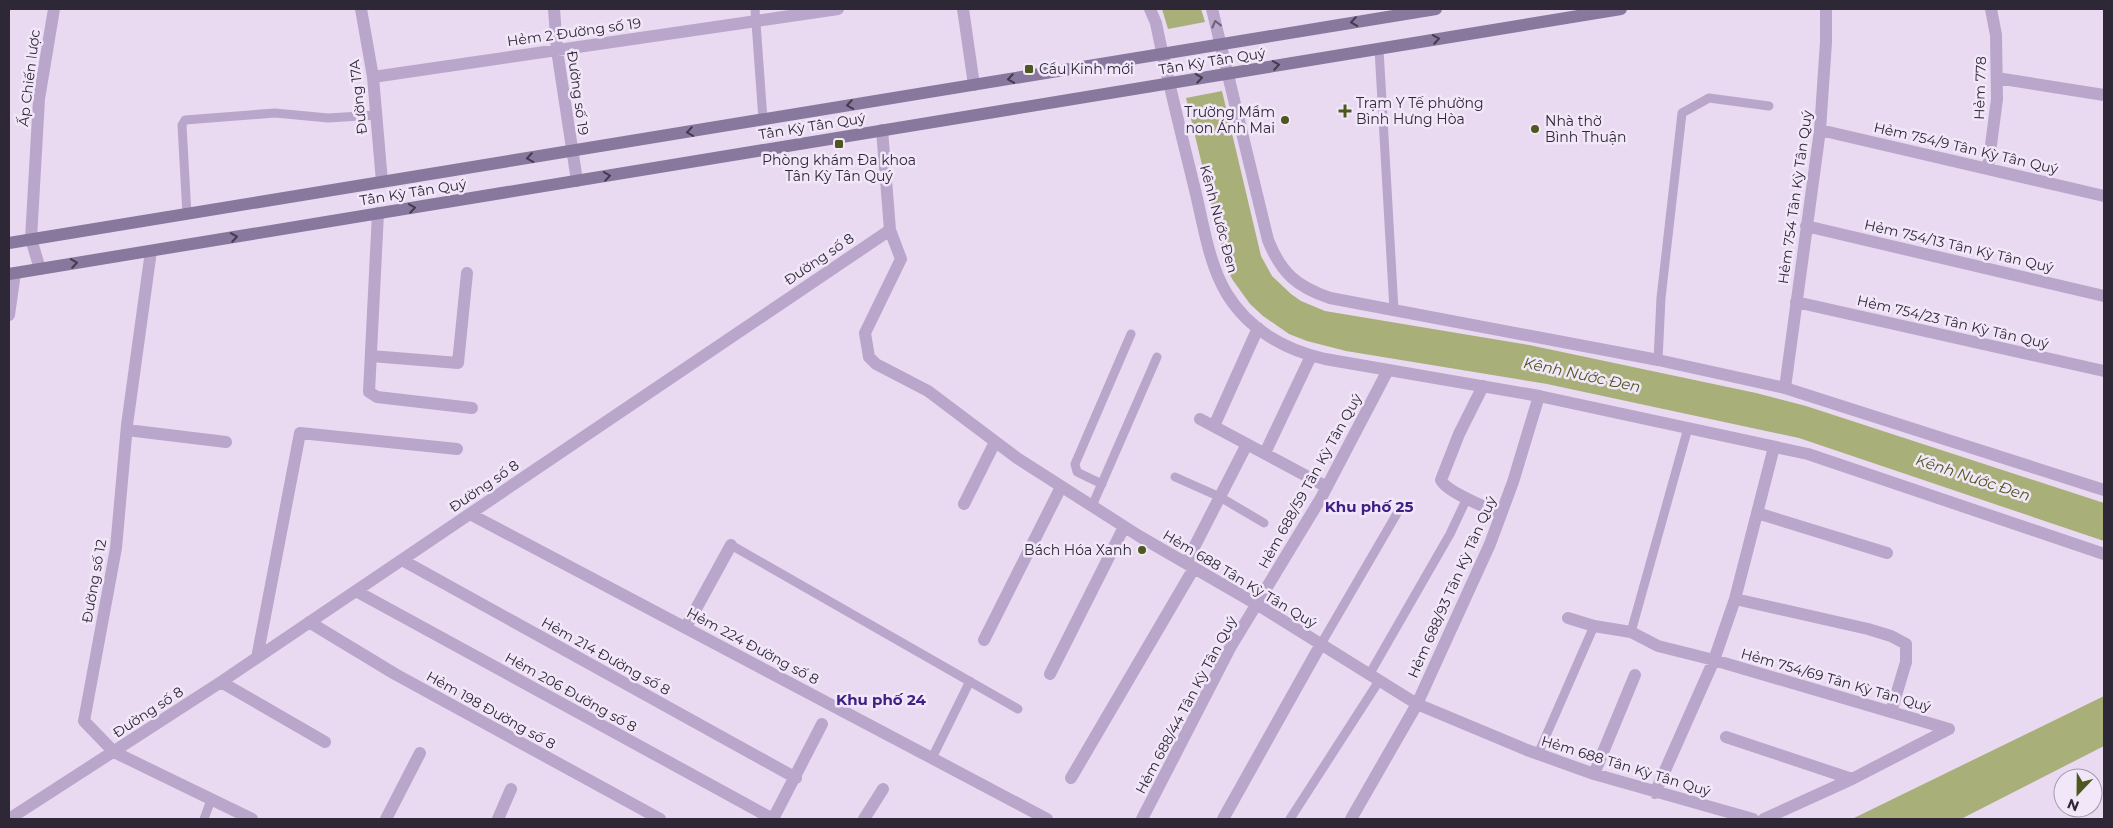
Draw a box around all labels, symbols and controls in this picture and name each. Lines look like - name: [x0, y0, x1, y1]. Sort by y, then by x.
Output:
- street label: Hẻm 2 Đường số 19: [506, 14, 642, 50]
- one-way arrow: [1349, 17, 1358, 27]
- one-way arrow: [1211, 19, 1222, 28]
- street label: Ấp Chiến lược: [13, 28, 44, 128]
- one-way arrow: [1432, 35, 1441, 45]
- street label: Tân Kỳ Tân Quý: [1157, 44, 1267, 78]
- street label: Đường số 19: [563, 50, 593, 136]
- street label: Hẻm 778: [1970, 56, 1990, 120]
- street label: Đường 17A: [345, 58, 371, 135]
- place label: Cầu Kinh mới: [1039, 60, 1134, 78]
- one-way arrow: [1272, 61, 1280, 71]
- marker: Cầu Kinh mới: [1023, 63, 1035, 75]
- one-way arrow: [1006, 73, 1015, 83]
- one-way arrow: [1195, 73, 1203, 84]
- place label: Trạm Y Tế phường Bình Hưng Hòa: [1356, 94, 1484, 128]
- one-way arrow: [846, 100, 855, 110]
- place label: Trường Mầm non Ánh Mai: [1184, 103, 1275, 137]
- marker: Trạm Y Tế phường Bình Hưng Hòa: [1338, 104, 1352, 118]
- street label: Tân Kỳ Tân Quý: [757, 109, 867, 143]
- street label: Hẻm 754 Tân Kỳ Tân Quý: [1774, 109, 1816, 285]
- place label: Nhà thờ Bình Thuận: [1545, 112, 1627, 146]
- marker: Trường Mầm non Ánh Mai: [1279, 114, 1291, 126]
- street label: Hẻm 754/9 Tân Kỳ Tân Quý: [1872, 118, 2060, 178]
- marker: Nhà thờ Bình Thuận: [1529, 123, 1541, 135]
- one-way arrow: [686, 126, 695, 136]
- marker: Phòng khám Đa khoa Tân Kỳ Tân Quý: [833, 138, 845, 150]
- place label: Phòng khám Đa khoa Tân Kỳ Tân Quý: [762, 151, 916, 185]
- one-way arrow: [525, 152, 533, 163]
- street label: Kênh Nước Đen: [1196, 163, 1242, 275]
- one-way arrow: [603, 171, 611, 181]
- street label: Tân Kỳ Tân Quý: [358, 175, 468, 209]
- one-way arrow: [408, 203, 416, 213]
- street label: Hẻm 754/13 Tân Kỳ Tân Quý: [1863, 215, 2056, 277]
- street label: Đường số 8: [781, 229, 857, 289]
- one-way arrow: [230, 232, 239, 242]
- one-way arrow: [70, 259, 78, 269]
- street label: Hẻm 754/23 Tân Kỳ Tân Quý: [1855, 291, 2051, 353]
- water label: Kênh Nước Đen: [1522, 353, 1642, 396]
- street label: Hẻm 688/59 Tân Kỳ Tân Quý: [1254, 390, 1366, 572]
- water label: Kênh Nước Đen: [1914, 450, 2033, 505]
- street label: Đường số 8: [446, 456, 522, 516]
- street label: Hẻm 688/93 Tân Kỳ Tân Quý: [1404, 493, 1501, 681]
- district label: Khu phố 25: [1325, 497, 1413, 516]
- street label: Hẻm 688 Tân Kỳ Tân Quý: [1160, 526, 1321, 632]
- street label: Đường số 12: [78, 538, 110, 624]
- place label: Bách Hóa Xanh: [1024, 541, 1132, 559]
- marker: Bách Hóa Xanh: [1136, 544, 1148, 556]
- street label: Hẻm 224 Đường số 8: [684, 603, 822, 689]
- street label: Hẻm 214 Đường số 8: [538, 613, 674, 699]
- street label: Hẻm 688/44 Tân Kỳ Tân Quý: [1131, 613, 1241, 797]
- street label: Hẻm 754/69 Tân Kỳ Tân Quý: [1739, 644, 1934, 716]
- street label: Hẻm 206 Đường số 8: [502, 648, 640, 736]
- street label: Hẻm 198 Đường số 8: [423, 667, 559, 753]
- street label: Đường số 8: [109, 682, 187, 741]
- district label: Khu phố 24: [836, 690, 927, 709]
- street label: Hẻm 688 Tân Kỳ Tân Quý: [1539, 732, 1713, 801]
- north arrow: [2053, 768, 2103, 818]
- text: N: [2065, 795, 2082, 816]

